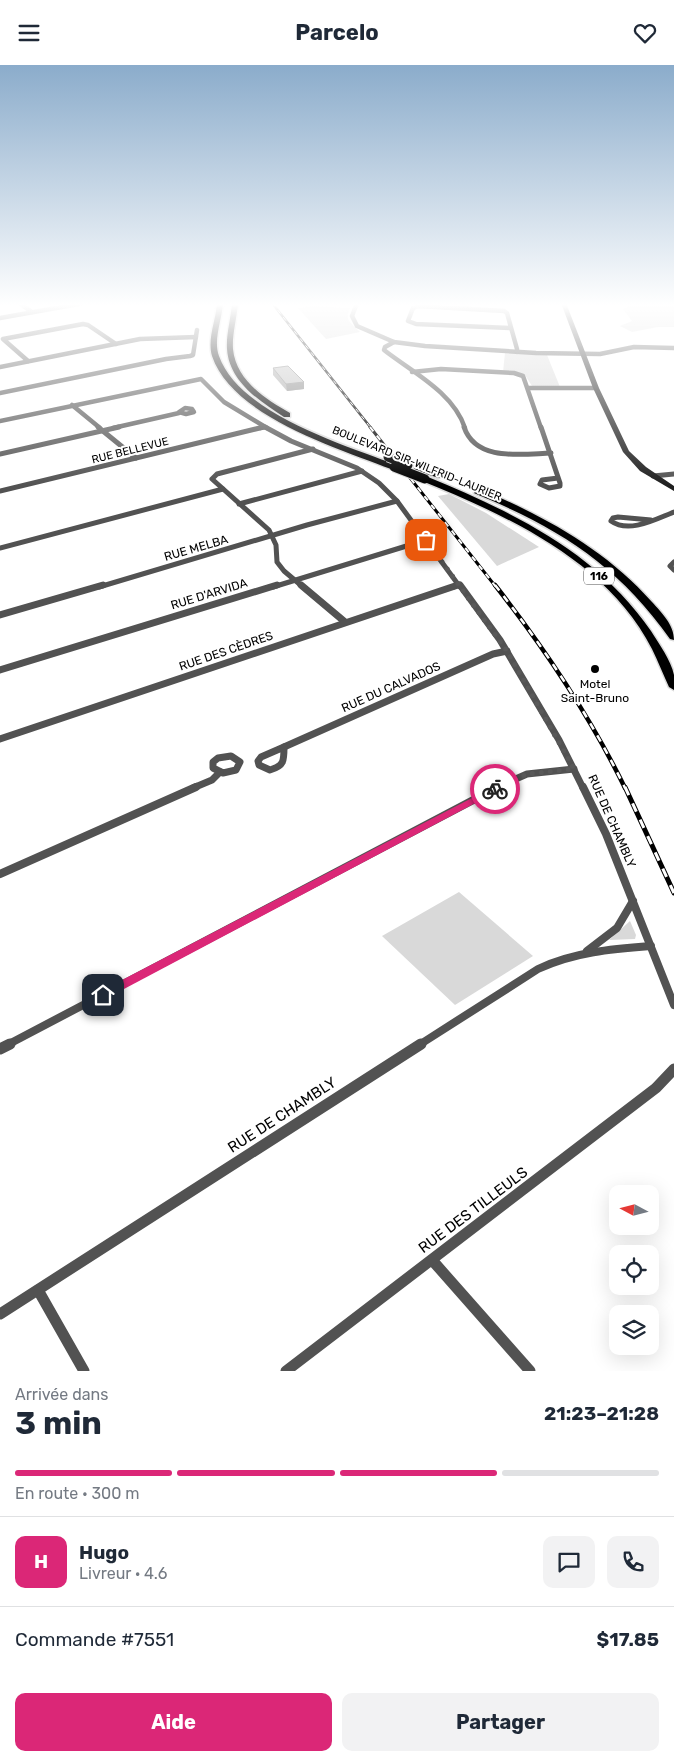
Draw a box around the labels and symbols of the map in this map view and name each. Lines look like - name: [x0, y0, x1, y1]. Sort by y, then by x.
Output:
- street label: BOULEVARD SIR-WILFRID-LAURIER: [330, 423, 503, 503]
- street label: RUE BELLEVUE: [90, 435, 170, 466]
- pin: [405, 519, 447, 561]
- street label: RUE MELBA: [162, 532, 230, 564]
- road number: 116: [584, 567, 614, 585]
- street label: RUE D'ARVIDA: [169, 576, 249, 612]
- street label: RUE DES CÈDRES: [177, 628, 275, 674]
- street label: RUE DU CALVADOS: [339, 659, 443, 715]
- marker: Motel Saint-Bruno: [589, 663, 601, 675]
- place label: Motel Saint-Bruno: [561, 677, 629, 705]
- courier: [470, 764, 520, 814]
- street label: RUE DE CHAMBLY: [585, 772, 639, 870]
- pin: [82, 974, 124, 1016]
- street label: RUE DE CHAMBLY: [224, 1073, 340, 1157]
- street label: RUE DES TILLEULS: [415, 1163, 531, 1257]
- north arrow: [609, 1185, 659, 1235]

